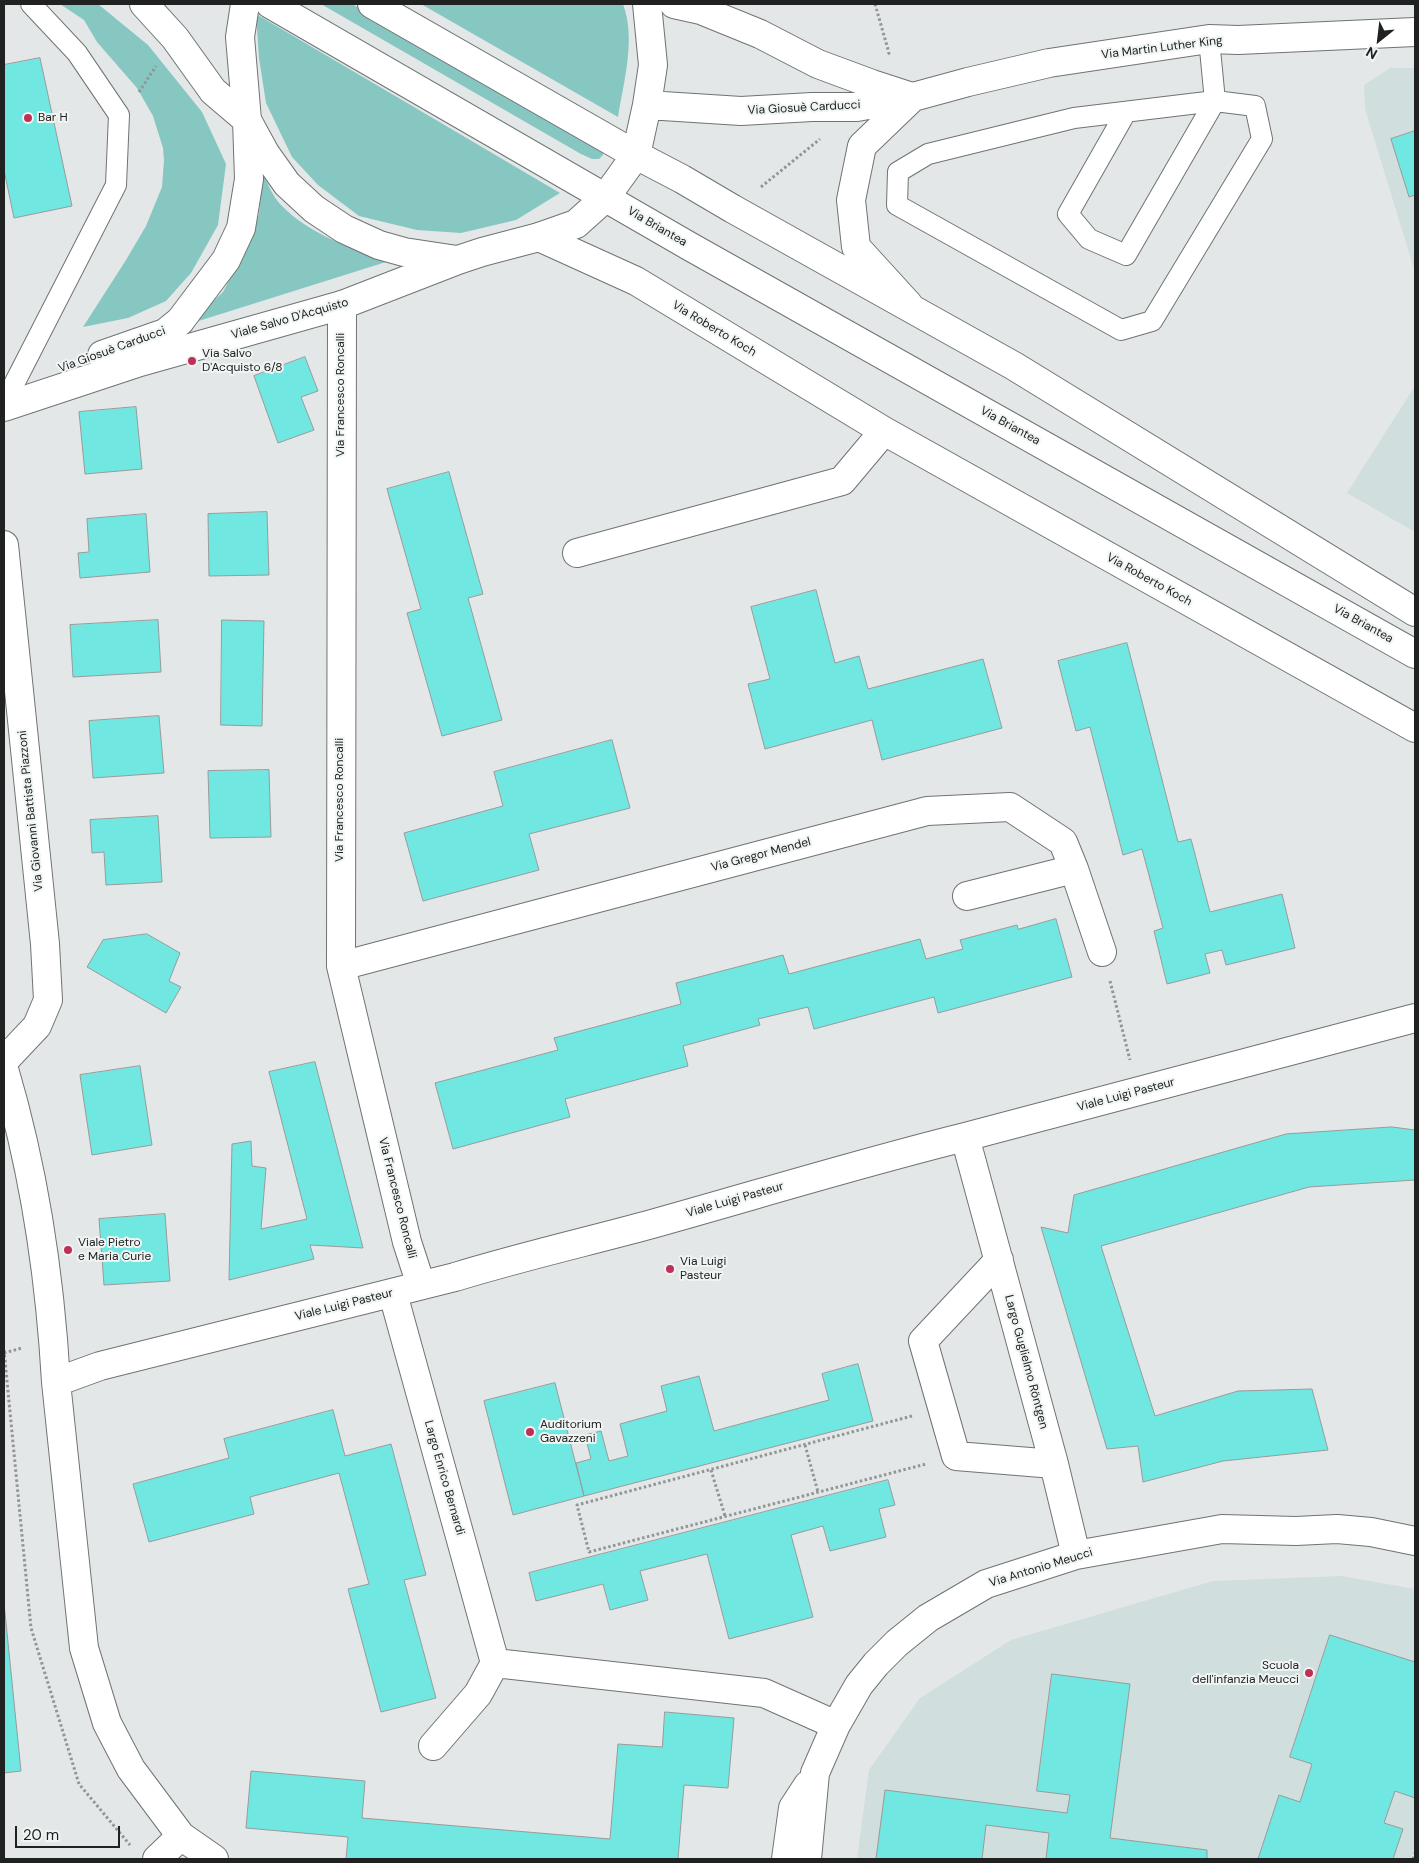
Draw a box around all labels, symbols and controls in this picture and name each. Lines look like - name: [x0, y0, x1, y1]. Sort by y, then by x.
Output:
- north arrow: [1354, 15, 1404, 65]
- street label: Via Martin Luther King: [1101, 33, 1223, 63]
- text: N: [1363, 43, 1381, 63]
- street label: Via Giosuè Carducci: [747, 98, 861, 118]
- place label: Bar H: [38, 111, 68, 125]
- marker: Bar H: [22, 112, 34, 124]
- street label: Via Briantea: [625, 204, 689, 250]
- street label: Viale Salvo D'Acquisto: [230, 295, 350, 343]
- street label: Via Roberto Koch: [669, 298, 759, 360]
- street label: Via Giosuè Carducci: [56, 324, 168, 376]
- street label: Via Francesco Roncalli: [334, 333, 348, 457]
- place label: Via Salvo D'Acquisto 6/8: [202, 347, 282, 375]
- marker: Via Salvo D'Acquisto 6/8: [186, 355, 198, 367]
- street label: Via Briantea: [977, 404, 1043, 448]
- street label: Via Roberto Koch: [1104, 551, 1194, 609]
- street label: Via Briantea: [1330, 602, 1396, 646]
- street label: Via Giovanni Battista Piazzoni: [15, 730, 47, 892]
- street label: Via Francesco Roncalli: [333, 738, 347, 862]
- street label: Via Gregor Mendel: [710, 835, 812, 875]
- street label: Viale Luigi Pasteur: [1076, 1075, 1176, 1115]
- street label: Via Francesco Roncalli: [375, 1136, 419, 1260]
- street label: Viale Luigi Pasteur: [685, 1179, 785, 1221]
- place label: Viale Pietro e Maria Curie: [78, 1236, 151, 1264]
- marker: Viale Pietro e Maria Curie: [62, 1244, 74, 1256]
- place label: Via Luigi Pasteur: [680, 1255, 726, 1283]
- marker: Via Luigi Pasteur: [664, 1263, 676, 1275]
- street label: Viale Luigi Pasteur: [293, 1286, 395, 1324]
- street label: Largo Guglielmo Röntgen: [1001, 1293, 1051, 1431]
- place label: Auditorium Gavazzeni: [540, 1418, 602, 1446]
- street label: Largo Enrico Bernardi: [421, 1419, 467, 1537]
- marker: Auditorium Gavazzeni: [524, 1426, 536, 1438]
- street label: Via Antonio Meucci: [987, 1545, 1095, 1591]
- place label: Scuola dell'infanzia Meucci: [1192, 1659, 1299, 1687]
- marker: Scuola dell'infanzia Meucci: [1303, 1667, 1315, 1679]
- scale bar: [18, 1816, 122, 1848]
- text: 20 m: [23, 1825, 59, 1845]

